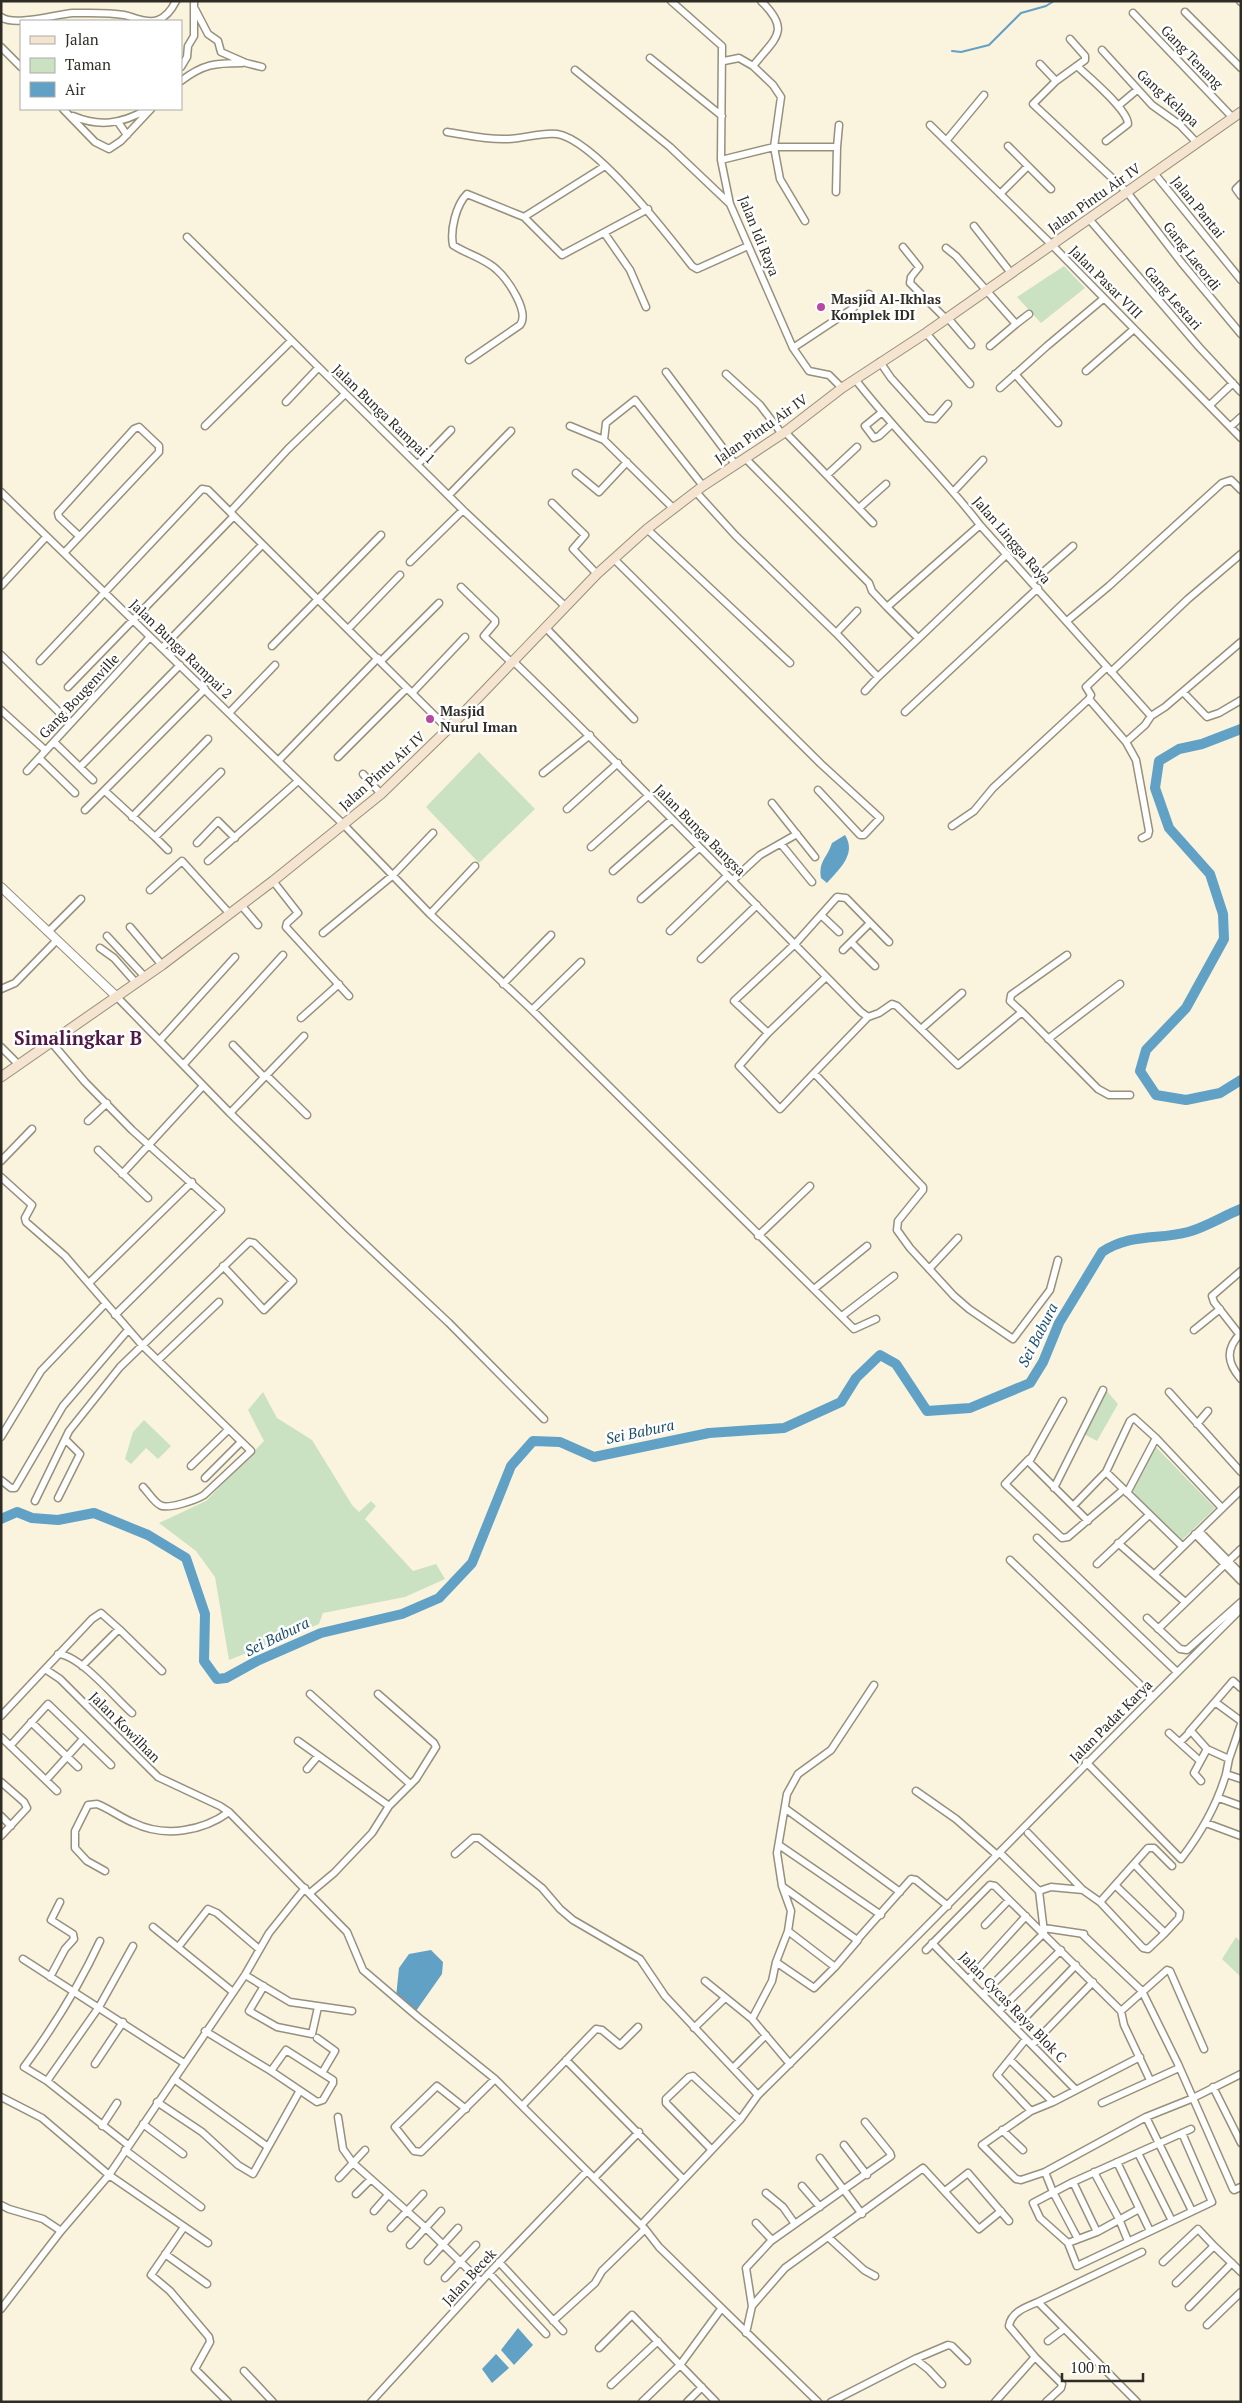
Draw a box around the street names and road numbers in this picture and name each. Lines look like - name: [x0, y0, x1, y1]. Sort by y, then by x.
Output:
- street label: Gang Tenang: [1157, 21, 1228, 93]
- street label: Gang Kelapa: [1133, 65, 1203, 131]
- street label: Jalan Pintu Air IV: [1044, 158, 1144, 237]
- street label: Jalan Pantai: [1167, 172, 1229, 242]
- street label: Jalan Idi Raya: [735, 193, 784, 279]
- street label: Gang Laeordi: [1159, 217, 1225, 294]
- street label: Jalan Pasar VIII: [1066, 241, 1147, 322]
- street label: Gang Lestari: [1140, 262, 1206, 334]
- street label: Jalan Bunga Rampai 1: [329, 360, 440, 468]
- street label: Jalan Pintu Air IV: [711, 389, 811, 468]
- street label: Jalan Lingga Raya: [969, 492, 1056, 588]
- street label: Jalan Bunga Rampai 2: [126, 595, 237, 703]
- street label: Gang Bougenville: [34, 649, 123, 742]
- street label: Jalan Pintu Air IV: [335, 727, 429, 814]
- street label: Jalan Bunga Bangsa: [650, 780, 750, 880]
- street label: Jalan Padat Karya: [1065, 1675, 1156, 1766]
- street label: Jalan Kowilhan: [86, 1687, 165, 1767]
- street label: Jalan Cycas Raya Blok C: [955, 1947, 1071, 2066]
- street label: Jalan Becek: [437, 2244, 500, 2309]

